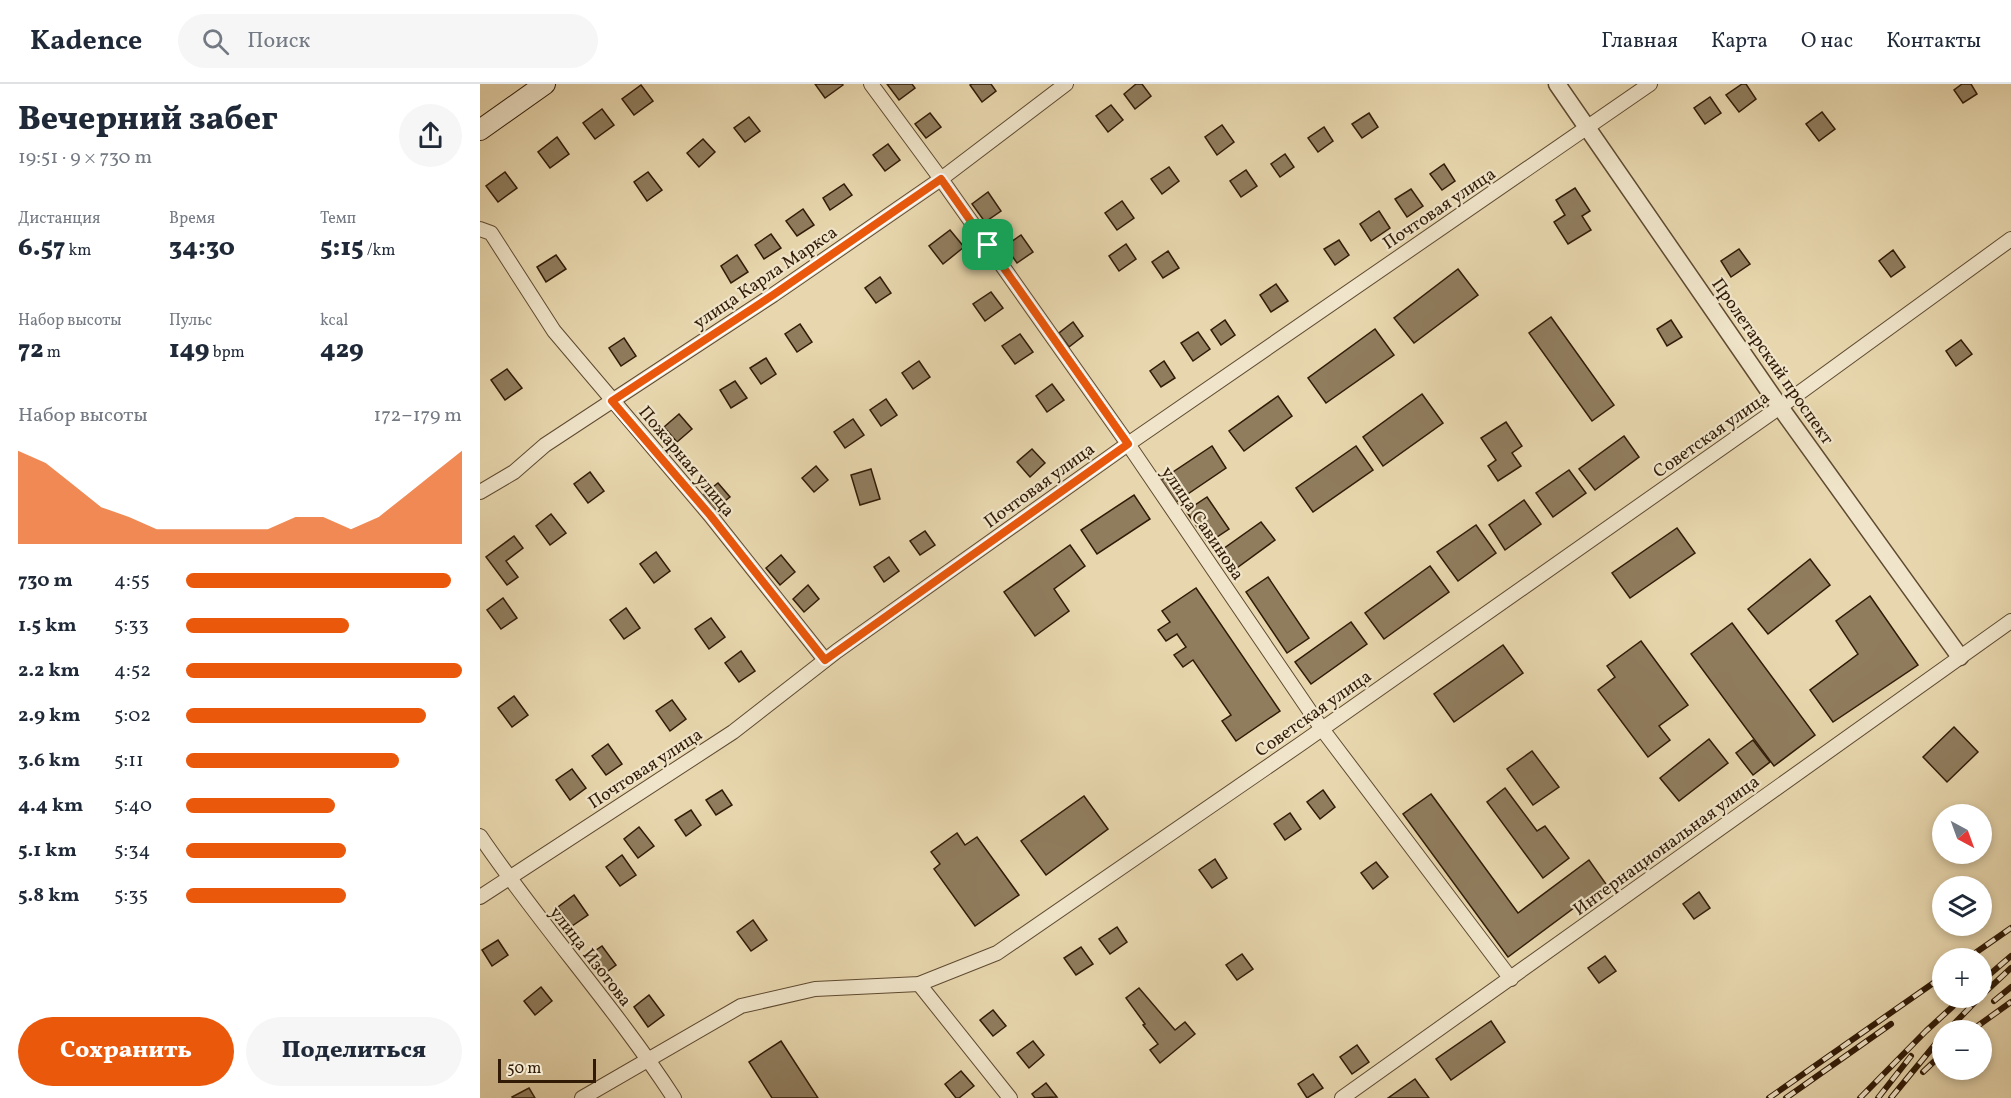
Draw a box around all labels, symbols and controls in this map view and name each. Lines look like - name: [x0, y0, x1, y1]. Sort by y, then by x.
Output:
- search box: [178, 14, 598, 68]
- text: Kadence: [30, 22, 142, 61]
- icon: search: [199, 25, 232, 58]
- text: Поиск: [247, 26, 310, 57]
- text: Главная: [1601, 27, 1678, 56]
- text: Карта: [1711, 27, 1768, 56]
- text: О нас: [1801, 27, 1853, 56]
- text: Контакты: [1886, 27, 1981, 56]
- text: Вечерний забег: [18, 98, 278, 144]
- button: share: [399, 104, 462, 167]
- text: 19:51 · 9 × 730 m: [18, 144, 152, 172]
- street label: Почтовая улица: [1378, 162, 1501, 256]
- text: Дистанция: [18, 208, 100, 230]
- text: Время: [169, 208, 215, 230]
- text: Темп: [320, 208, 356, 230]
- pin: [962, 219, 1013, 270]
- street label: улица Карла Маркса: [689, 221, 843, 336]
- icon: arrive: [971, 228, 1004, 261]
- text: 6.57: [18, 230, 65, 266]
- text: 34:30: [169, 230, 235, 266]
- text: 5:15: [320, 230, 364, 266]
- text: km: [65, 240, 91, 262]
- text: /km: [364, 240, 395, 262]
- street label: Пролетарский проспект: [1705, 273, 1839, 450]
- text: Набор высоты: [18, 310, 122, 332]
- text: Пульс: [169, 310, 212, 332]
- text: kcal: [320, 310, 348, 332]
- text: 72: [18, 332, 44, 368]
- text: 149: [169, 332, 210, 368]
- text: 429: [320, 332, 364, 368]
- text: m: [44, 342, 61, 364]
- text: bpm: [210, 342, 245, 364]
- street label: Советская улица: [1649, 386, 1775, 485]
- street label: Пожарная улица: [632, 401, 740, 523]
- text: Набор высоты: [18, 402, 148, 430]
- text: 172–179 m: [374, 402, 462, 430]
- street label: Почтовая улица: [979, 437, 1101, 535]
- street label: улица Савинова: [1154, 462, 1249, 586]
- text: 730 m: [18, 567, 73, 595]
- text: 4:55: [114, 567, 150, 595]
- text: 1.5 km: [18, 612, 77, 640]
- text: 5:33: [114, 612, 149, 640]
- text: 2.2 km: [18, 657, 80, 685]
- text: 4:52: [114, 657, 151, 685]
- street label: Советская улица: [1251, 665, 1377, 764]
- text: 2.9 km: [18, 702, 81, 730]
- text: 5:02: [114, 702, 151, 730]
- street label: Почтовая улица: [584, 723, 708, 816]
- text: 3.6 km: [18, 747, 80, 775]
- text: 5:11: [114, 747, 144, 775]
- street label: Интернациональная улица: [1569, 770, 1765, 922]
- text: 4.4 km: [18, 792, 83, 820]
- text: 5:40: [114, 792, 152, 820]
- north arrow: [1932, 804, 1992, 864]
- map controls: [1932, 804, 1992, 1080]
- text: 5.1 km: [18, 837, 77, 865]
- text: 5:34: [114, 837, 151, 865]
- button: layers: [1932, 876, 1992, 936]
- text: 5.8 km: [18, 882, 80, 910]
- text: 5:35: [114, 882, 148, 910]
- street label: улица Изотова: [543, 901, 637, 1012]
- button: +: [1932, 948, 1992, 1008]
- button: Сохранить: [18, 1017, 234, 1086]
- button: Поделиться: [246, 1017, 462, 1086]
- button: −: [1932, 1020, 1992, 1080]
- scale bar: [498, 1056, 596, 1084]
- text: 50 m: [507, 1058, 541, 1080]

